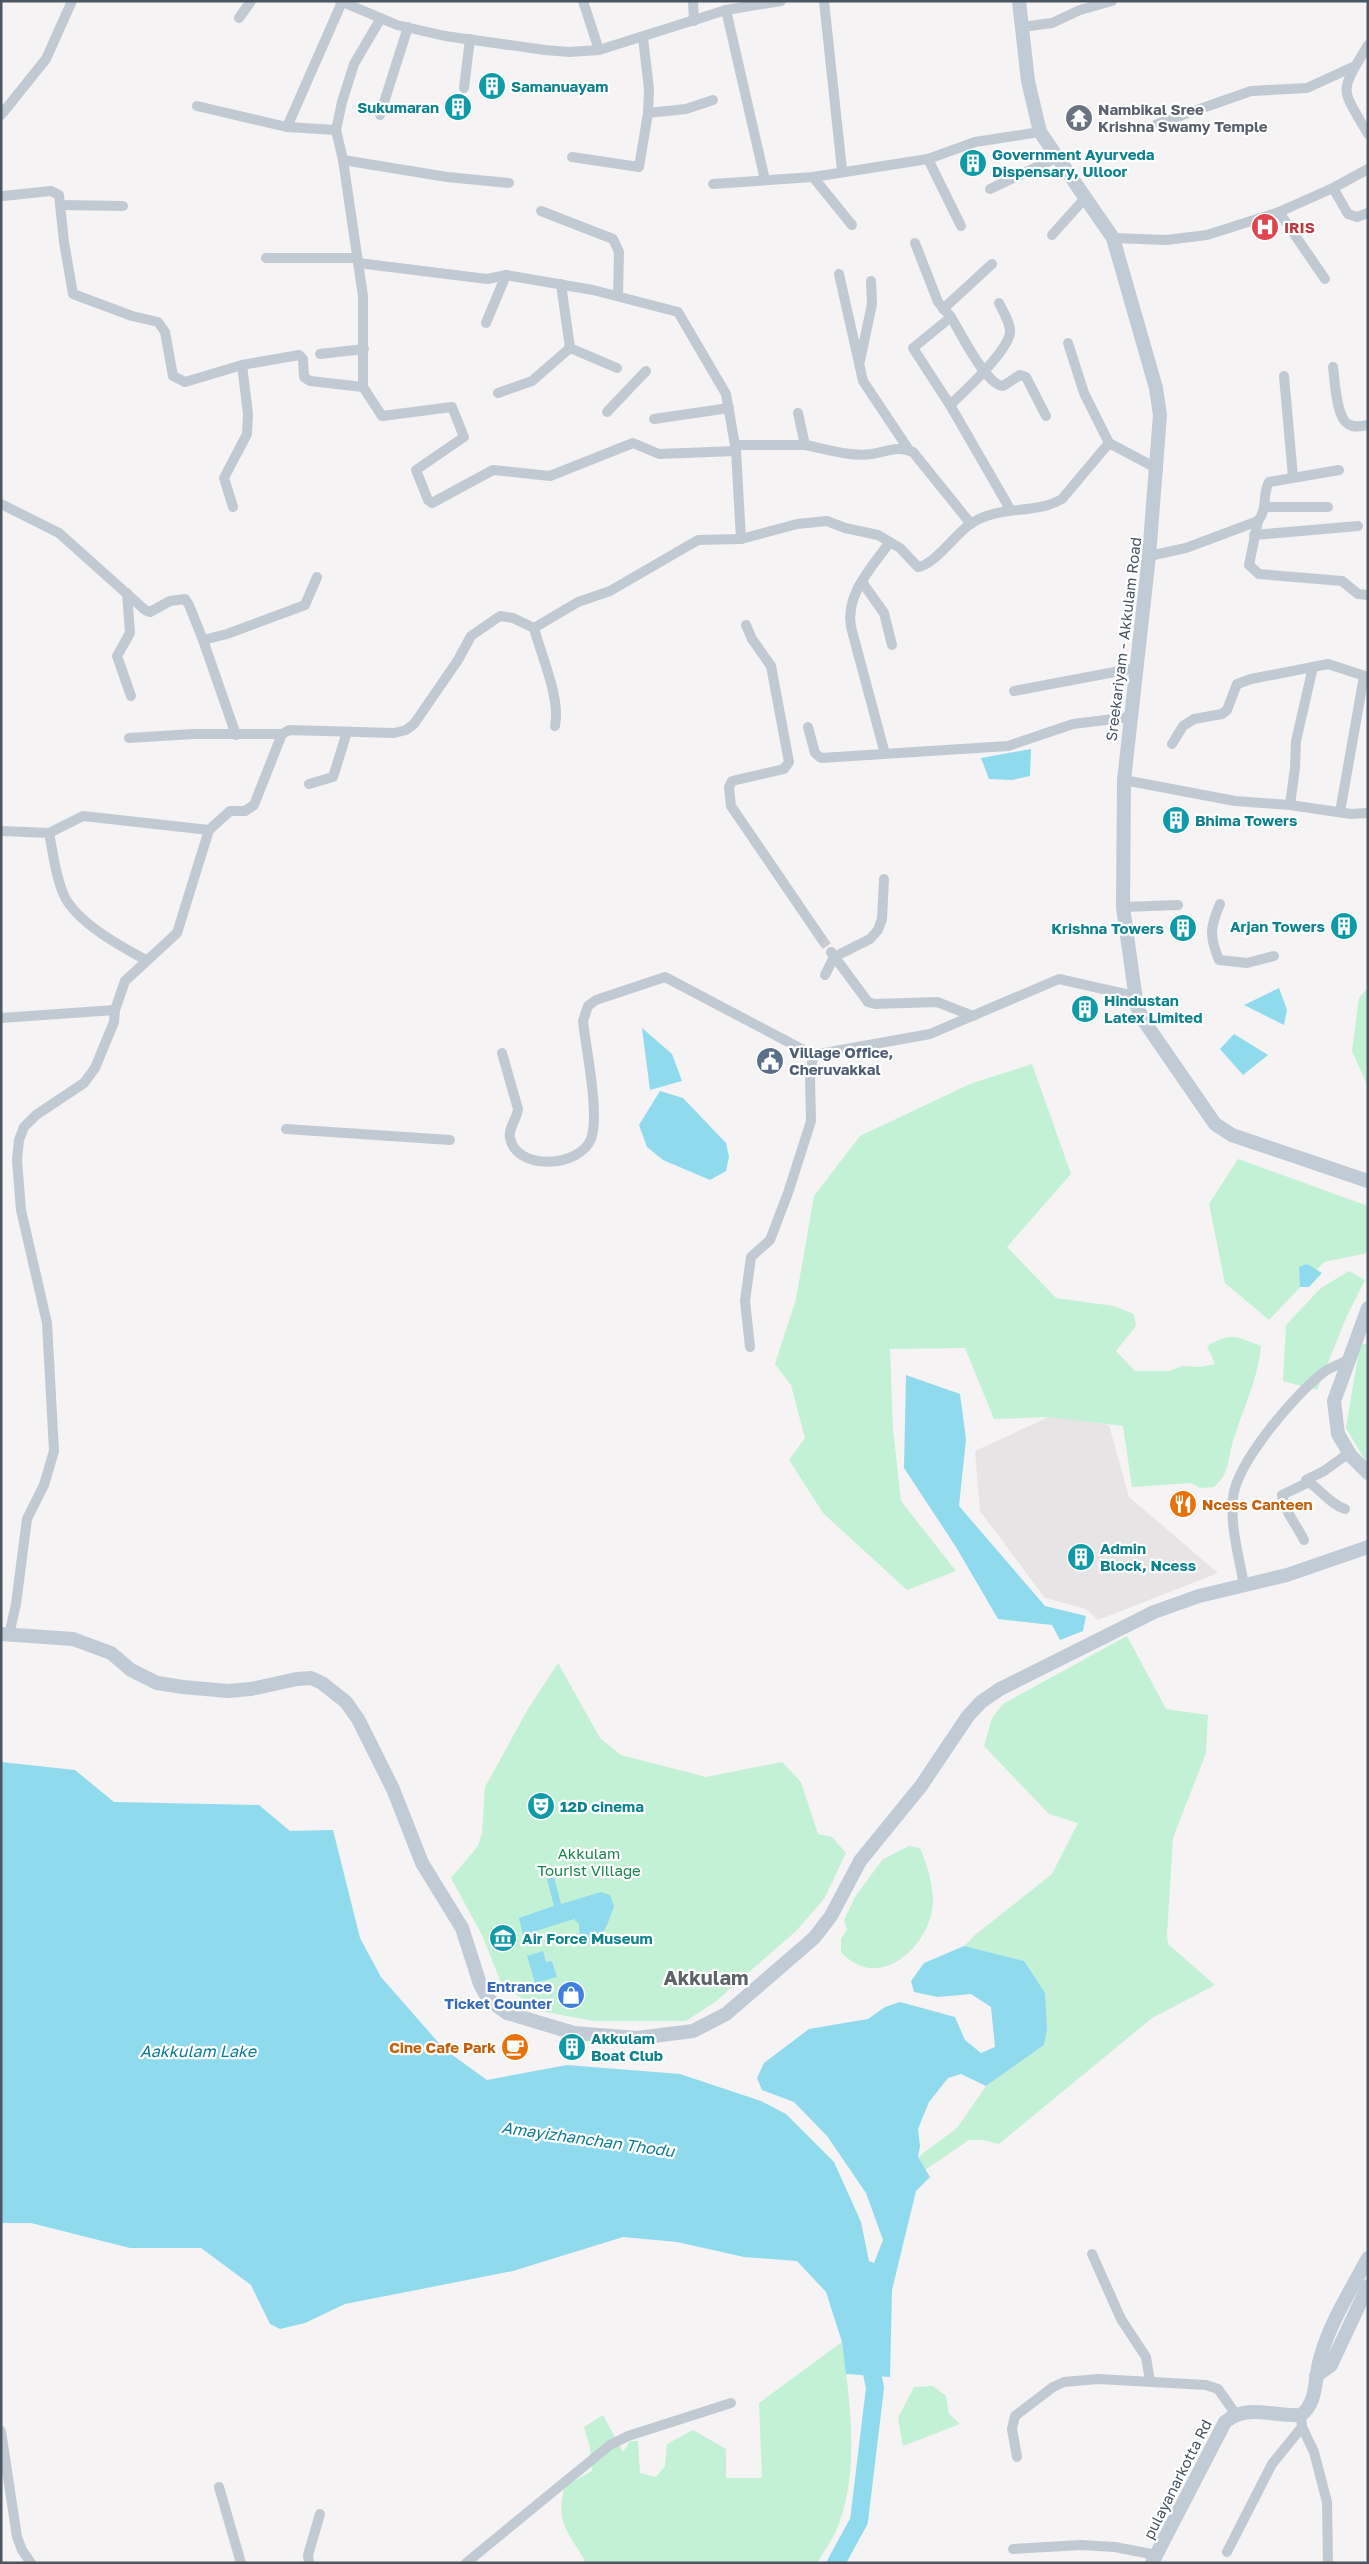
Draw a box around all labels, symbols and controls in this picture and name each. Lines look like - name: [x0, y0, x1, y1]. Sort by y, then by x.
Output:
- building icon: Samanuayam: [477, 71, 507, 101]
- place label: Samanuayam: [511, 77, 608, 95]
- building icon: Sukumaran: [443, 92, 473, 122]
- place label: Sukumaran: [357, 98, 439, 116]
- place label: Nambikal Sree Krishna Swamy Temple: [1098, 100, 1268, 135]
- temple icon: Nambikal Sree Krishna Swamy Temple: [1064, 103, 1094, 133]
- place label: Government Ayurveda Dispensary, Ulloor: [992, 145, 1155, 180]
- building icon: Government Ayurveda Dispensary, Ulloor: [958, 148, 988, 178]
- hospital icon: IRIS: [1250, 212, 1280, 242]
- place label: IRIS: [1284, 218, 1315, 236]
- street label: Sreekariyam - Akkulam Road: [1102, 536, 1144, 742]
- building icon: Bhima Towers: [1161, 805, 1191, 835]
- place label: Bhima Towers: [1195, 811, 1297, 829]
- building icon: Arjan Towers: [1329, 911, 1359, 941]
- building icon: Krishna Towers: [1168, 913, 1198, 943]
- place label: Arjan Towers: [1230, 917, 1325, 935]
- place label: Krishna Towers: [1051, 919, 1164, 937]
- place label: Hindustan Latex Limited: [1104, 991, 1202, 1026]
- building icon: Hindustan Latex Limited: [1070, 994, 1100, 1024]
- place label: Village Office, Cheruvakkal: [789, 1043, 893, 1078]
- public building icon: Village Office, Cheruvakkal: [755, 1046, 785, 1076]
- restaurant icon: Ncess Canteen: [1168, 1489, 1198, 1519]
- place label: Ncess Canteen: [1202, 1495, 1313, 1513]
- place label: Admin Block, Ncess: [1100, 1539, 1196, 1574]
- building icon: Admin Block, Ncess: [1066, 1542, 1096, 1572]
- theatre icon: 12D cinema: [526, 1791, 556, 1821]
- place label: 12D cinema: [560, 1797, 644, 1815]
- park label: Akkulam Tourist Village: [537, 1844, 641, 1879]
- museum icon: Air Force Museum: [488, 1923, 518, 1953]
- place label: Air Force Museum: [522, 1929, 653, 1947]
- district label: Akkulam: [663, 1965, 749, 1989]
- place label: Entrance Ticket Counter: [444, 1977, 552, 2012]
- shop icon: Entrance Ticket Counter: [556, 1980, 586, 2010]
- place label: Akkulam Boat Club: [591, 2029, 663, 2064]
- cafe icon: Cine Cafe Park: [500, 2032, 530, 2062]
- building icon: Akkulam Boat Club: [557, 2032, 587, 2062]
- place label: Cine Cafe Park: [389, 2038, 496, 2056]
- water label: Aakkulam Lake: [140, 2041, 258, 2061]
- water label: Amayizhanchan Thodu: [500, 2117, 677, 2161]
- street label: pulayanarkotta Rd: [1139, 2416, 1215, 2542]

